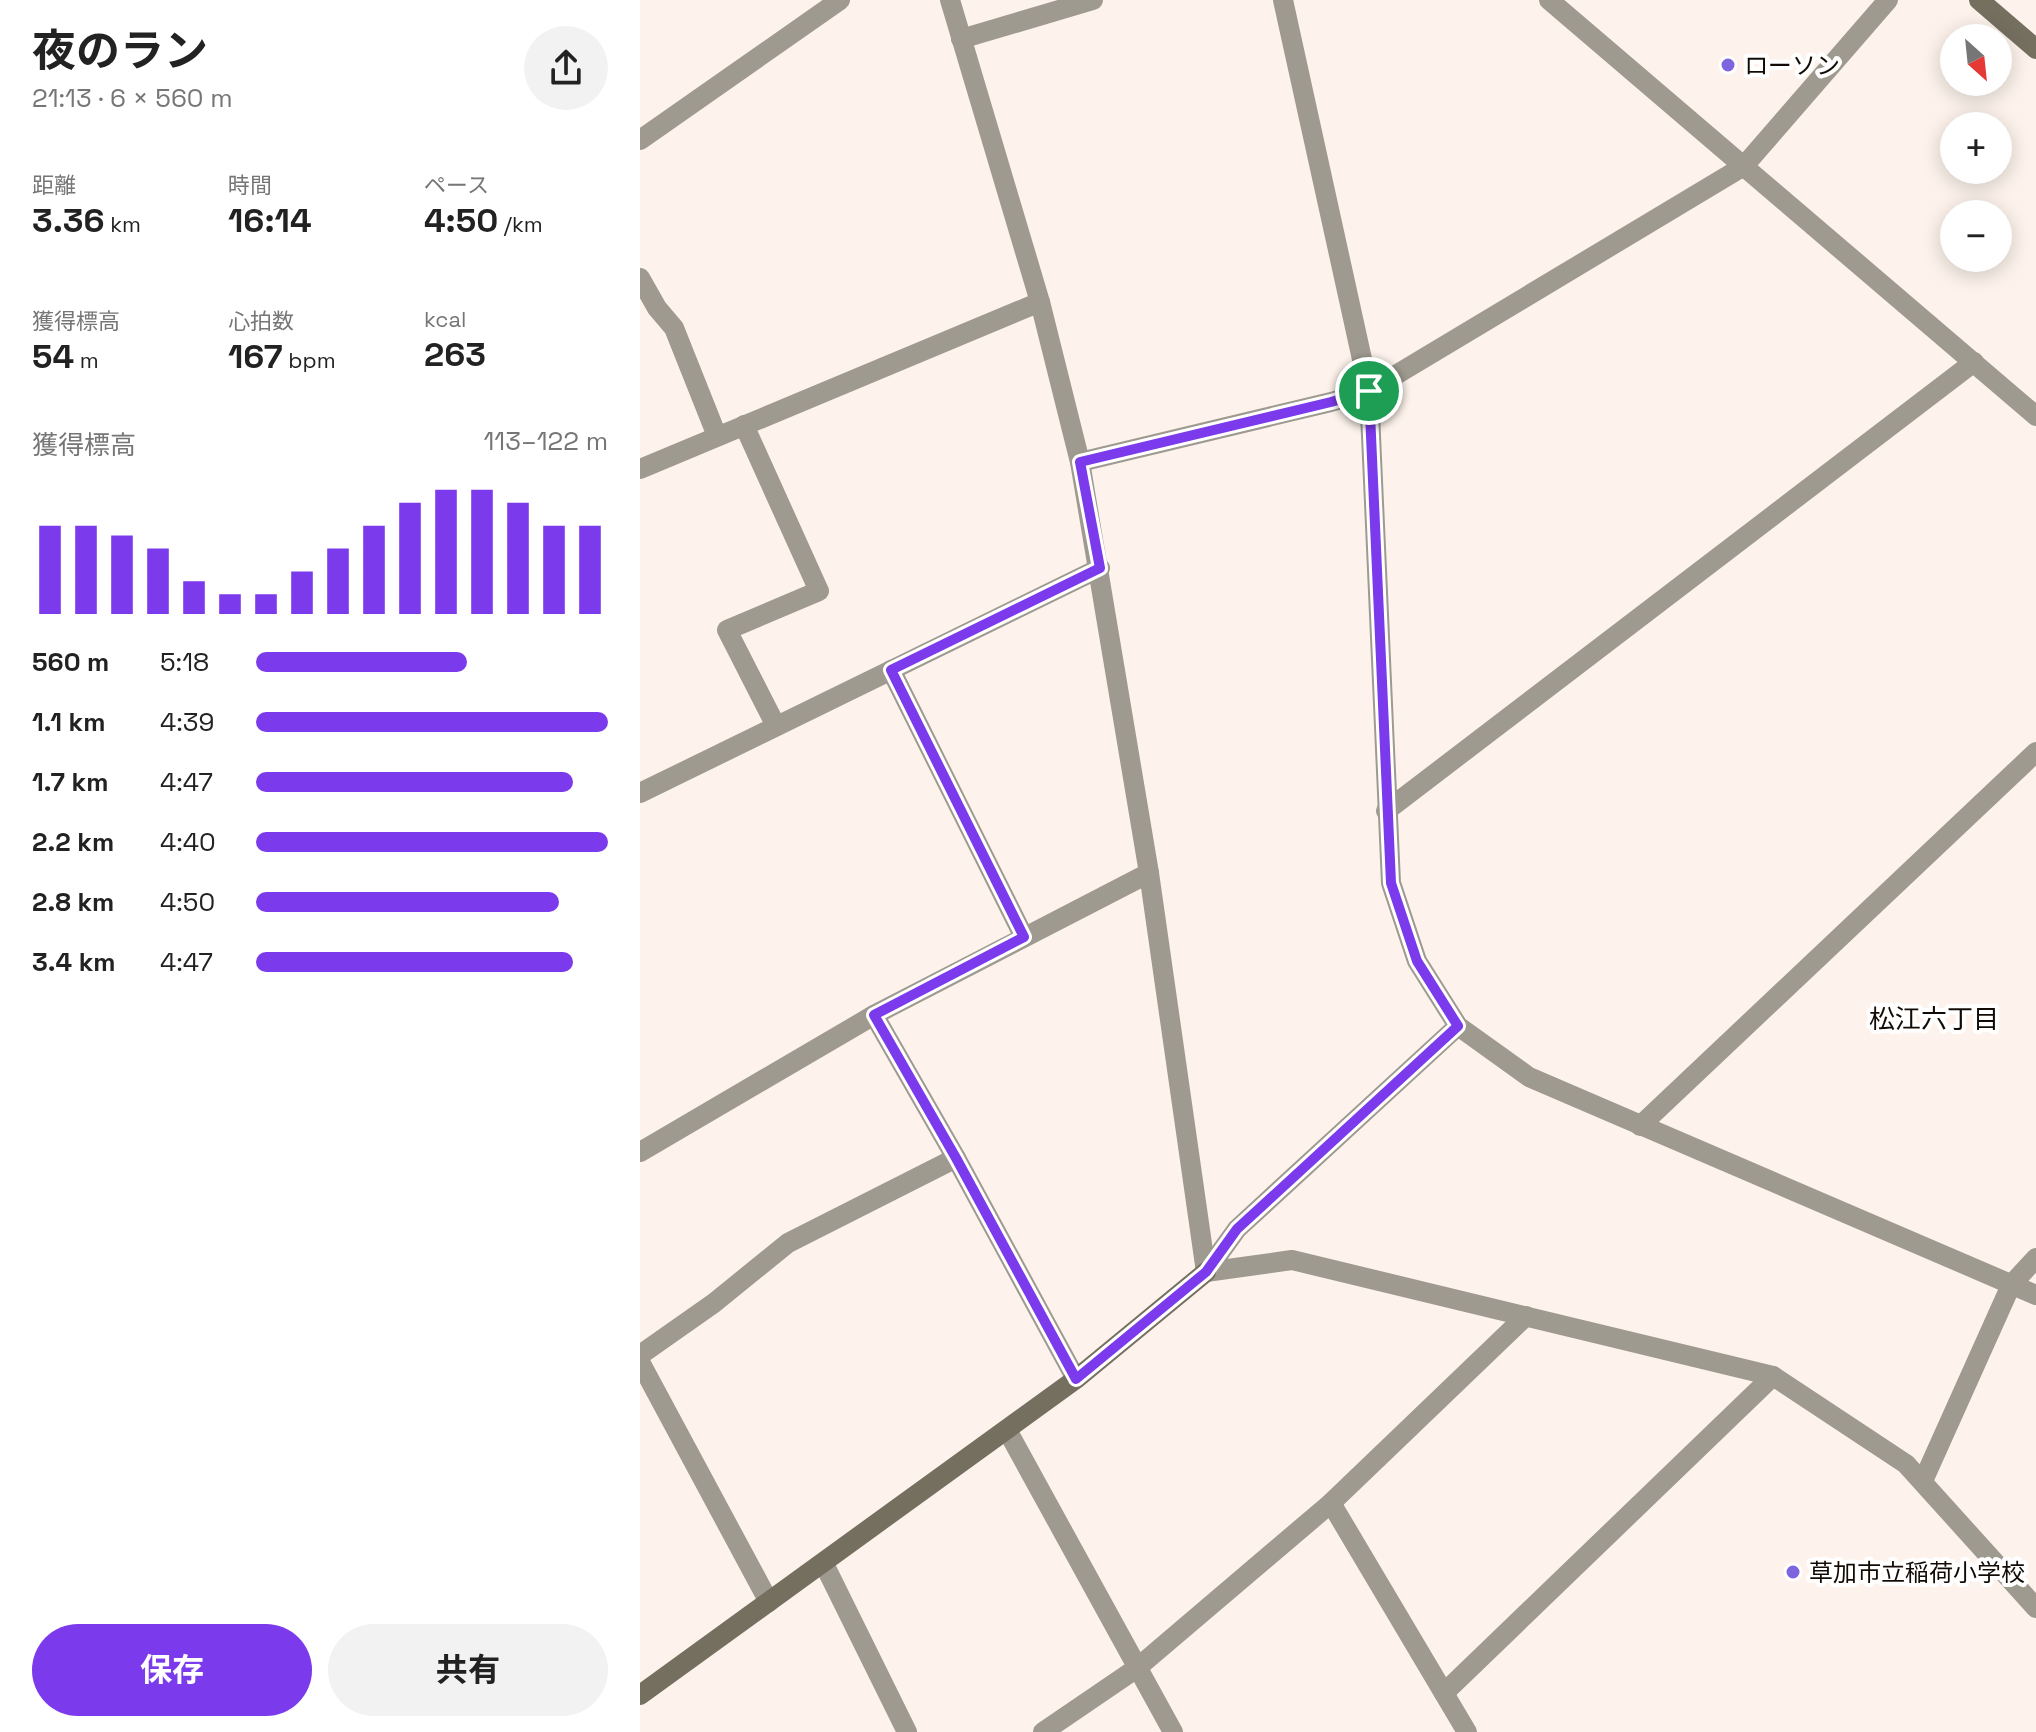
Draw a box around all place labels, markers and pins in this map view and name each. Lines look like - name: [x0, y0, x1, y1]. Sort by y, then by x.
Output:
- place label: ローソン: [1744, 50, 1840, 81]
- marker: ローソン: [1719, 56, 1737, 74]
- pin: [1335, 357, 1403, 425]
- place label: 草加市立稲荷小学校: [1809, 1557, 2025, 1588]
- marker: 草加市立稲荷小学校: [1784, 1563, 1802, 1581]

